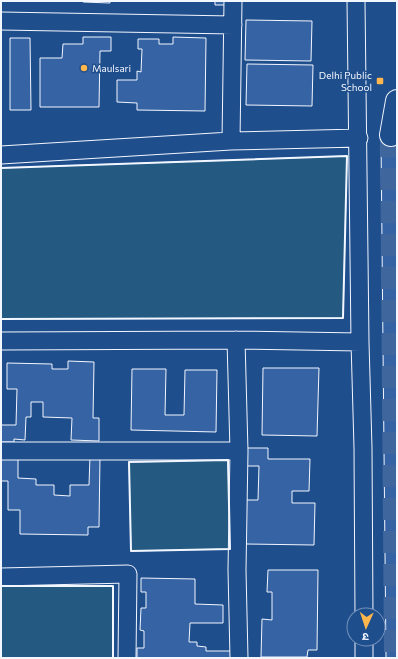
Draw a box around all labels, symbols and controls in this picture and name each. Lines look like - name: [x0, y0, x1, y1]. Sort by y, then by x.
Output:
- place label: Maulsari: [92, 62, 131, 74]
- marker: Maulsari: [79, 63, 89, 73]
- place label: Delhi Public School: [319, 69, 372, 93]
- marker: Delhi Public School: [375, 76, 385, 86]
- north arrow: [346, 607, 386, 647]
- text: उ: [361, 631, 369, 644]

